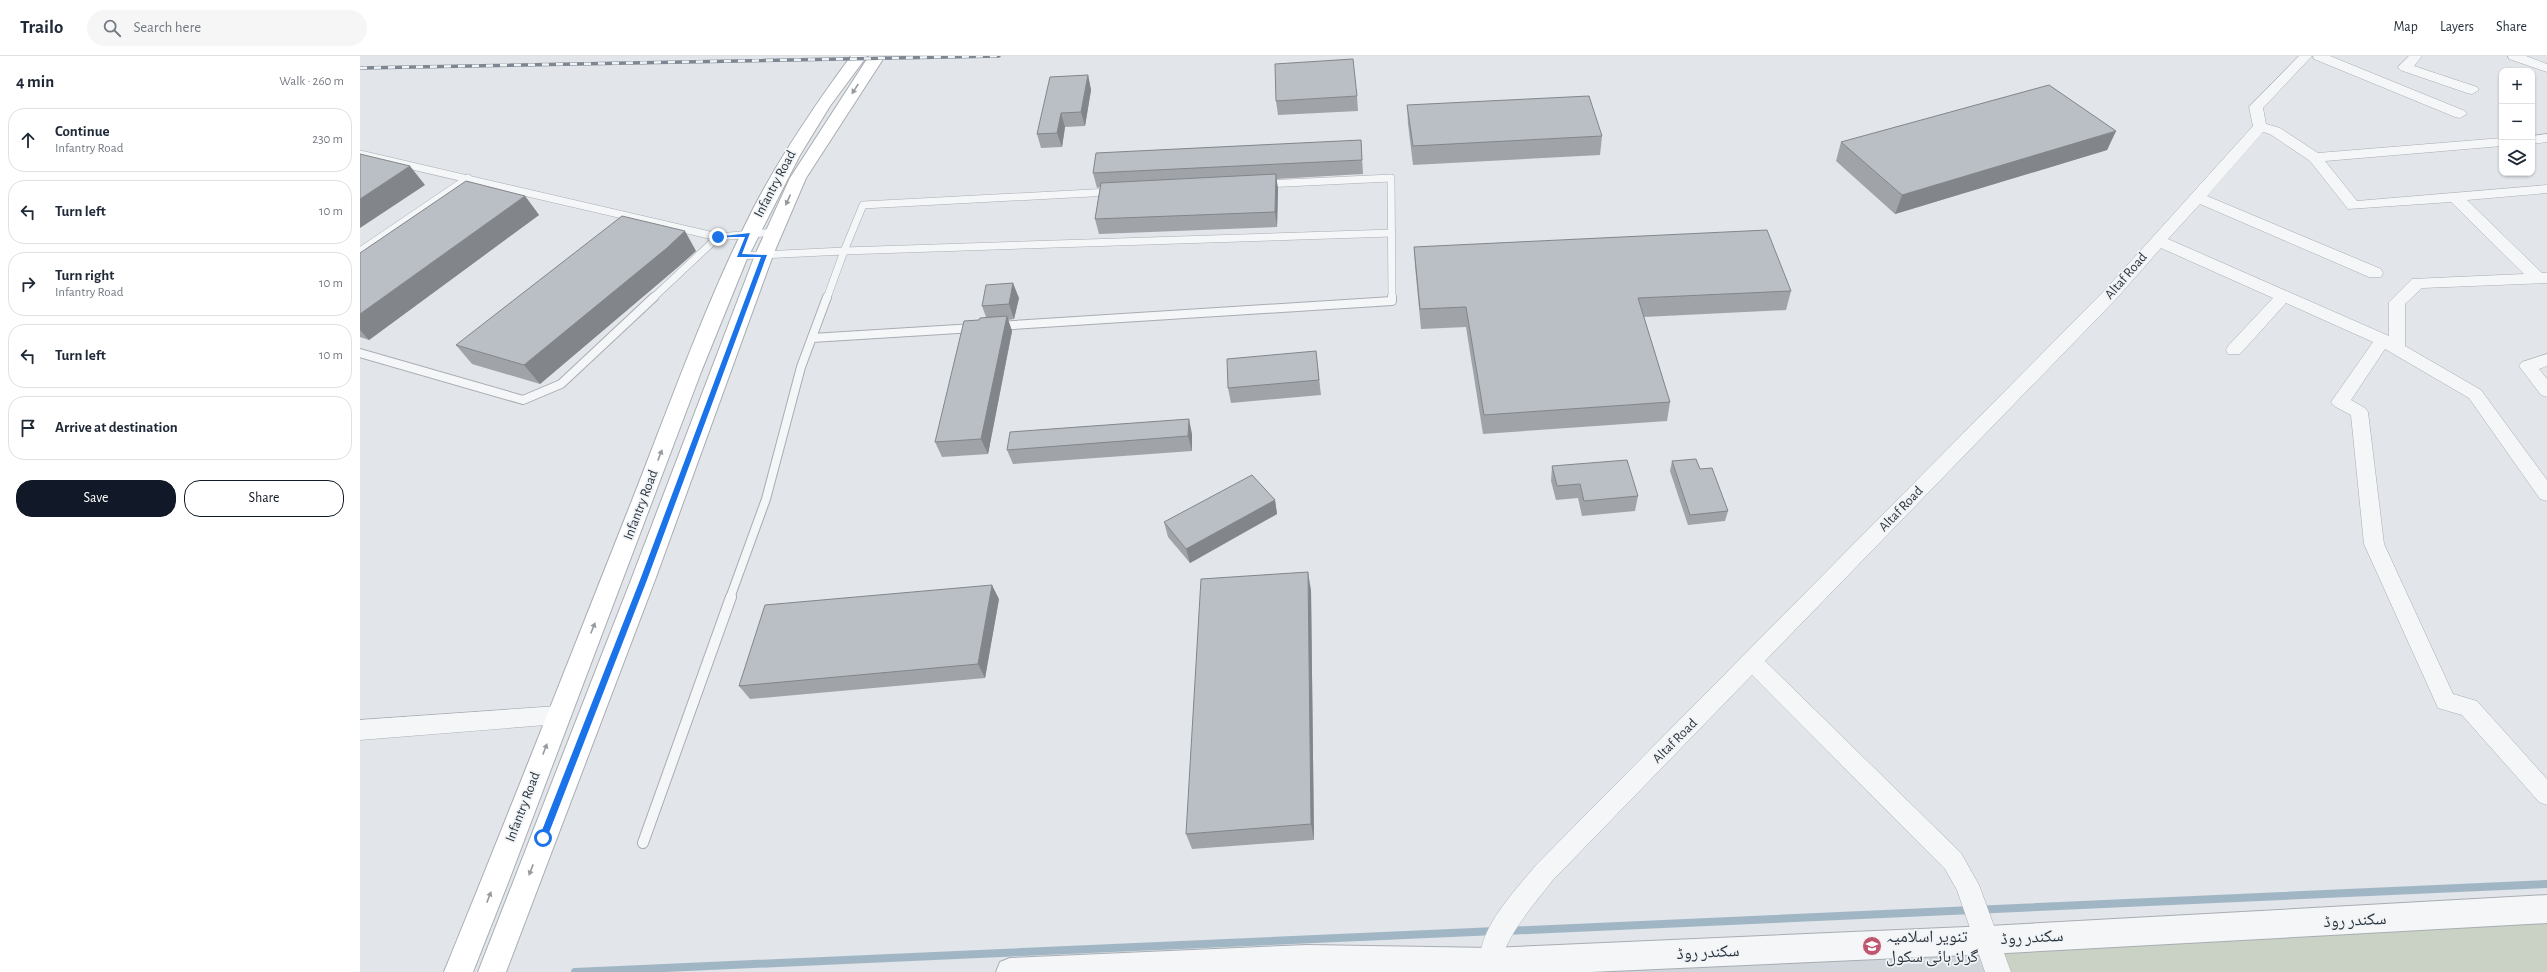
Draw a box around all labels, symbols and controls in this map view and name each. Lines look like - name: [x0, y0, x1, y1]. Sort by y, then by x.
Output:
- search box: [87, 10, 367, 46]
- icon: search: [101, 17, 123, 39]
- text: Trailo: [20, 18, 63, 37]
- text: Search here: [133, 20, 201, 35]
- text: Map: [2393, 20, 2418, 34]
- text: Layers: [2440, 20, 2474, 34]
- text: Share: [2496, 20, 2527, 34]
- map controls: [2499, 68, 2535, 176]
- button: +: [2499, 68, 2535, 104]
- text: 4 min: [16, 73, 54, 90]
- text: Walk · 260 m: [279, 75, 344, 88]
- one-way arrow: [851, 83, 859, 94]
- button: −: [2499, 104, 2535, 140]
- text: Continue: [55, 124, 110, 139]
- icon: ahead: [17, 129, 39, 151]
- text: 230 m: [312, 133, 343, 146]
- button: layers: [2499, 140, 2535, 176]
- text: Infantry Road: [55, 142, 123, 155]
- street label: Infantry Road: [752, 148, 798, 220]
- one-way arrow: [785, 194, 791, 205]
- icon: left: [17, 201, 39, 223]
- text: Turn left: [55, 204, 106, 219]
- text: 10 m: [319, 205, 343, 218]
- route end: [709, 228, 727, 246]
- street label: Altaf Road: [2102, 250, 2150, 302]
- text: Turn right: [55, 268, 114, 283]
- icon: right: [17, 273, 39, 295]
- text: 10 m: [319, 277, 343, 290]
- text: Infantry Road: [55, 286, 123, 299]
- icon: left: [17, 345, 39, 367]
- text: Turn left: [55, 348, 106, 363]
- text: 10 m: [319, 349, 343, 362]
- icon: arrive: [17, 417, 39, 439]
- text: Arrive at destination: [55, 420, 178, 435]
- one-way arrow: [657, 448, 663, 460]
- street label: Infantry Road: [621, 468, 661, 542]
- button: Save: [16, 480, 176, 517]
- button: Share: [184, 480, 344, 517]
- street label: Altaf Road: [1876, 484, 1926, 534]
- one-way arrow: [590, 623, 596, 634]
- street label: Altaf Road: [1650, 716, 1700, 766]
- one-way arrow: [543, 743, 549, 755]
- street label: Infantry Road: [503, 770, 543, 844]
- route start: [534, 829, 552, 847]
- one-way arrow: [528, 864, 534, 876]
- one-way arrow: [486, 890, 492, 902]
- street label: سکندر روڈ: [2323, 910, 2387, 931]
- street label: سکندر روڈ: [2000, 927, 2064, 948]
- place label: تنویر اسلامیہ گرلز ہائی سکول: [1886, 928, 1978, 967]
- school or university icon: تنویر اسلامیہ گرلز ہائی سکول: [1861, 935, 1883, 957]
- street label: سکندر روڈ: [1676, 942, 1740, 963]

